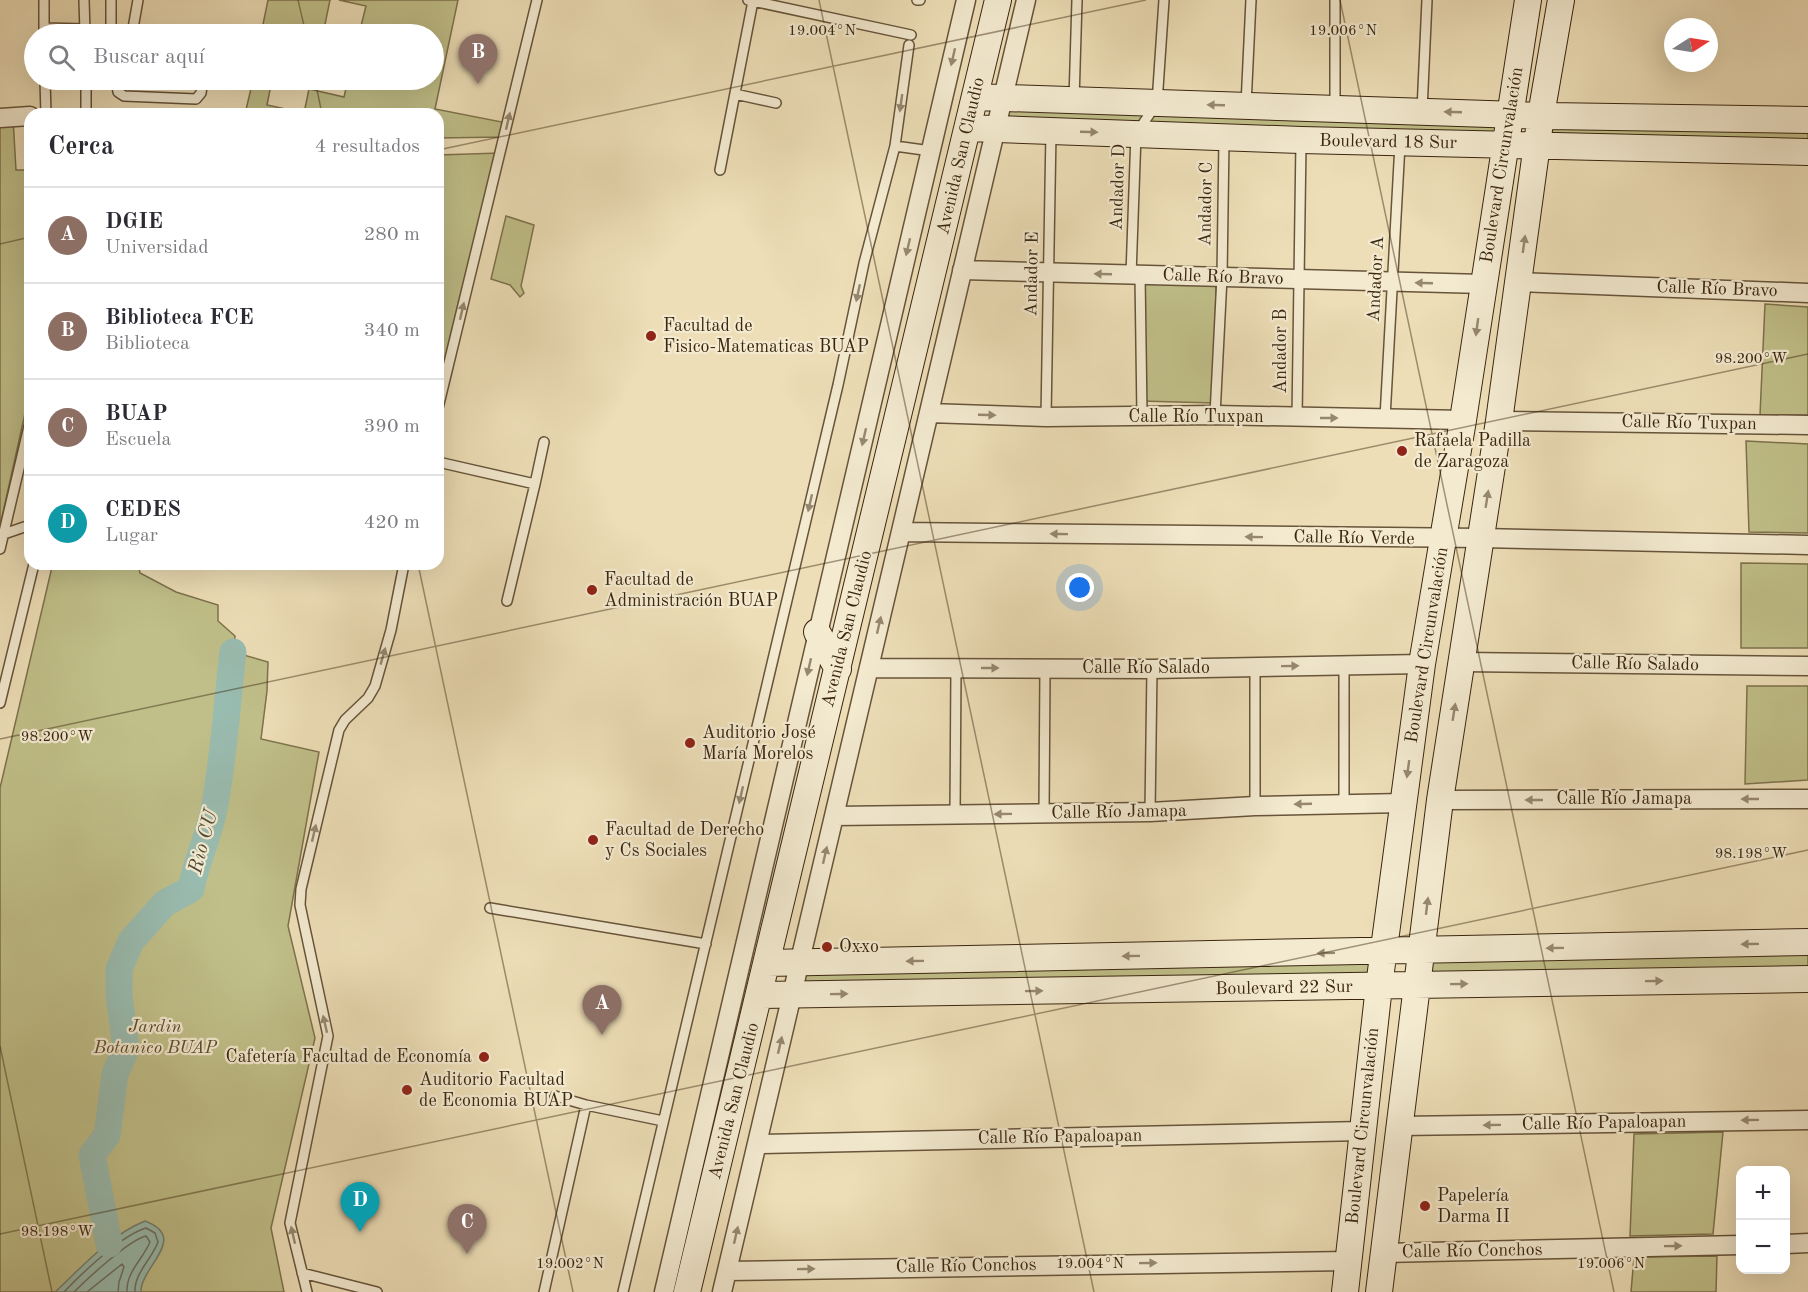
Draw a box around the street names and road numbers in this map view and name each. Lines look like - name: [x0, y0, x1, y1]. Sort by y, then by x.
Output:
- street label: Boulevard Circunvalación: [1478, 65, 1526, 264]
- street label: Avenida San Claudio: [934, 76, 988, 236]
- street label: Boulevard 18 Sur: [1319, 132, 1458, 152]
- street label: Andador D: [1107, 143, 1129, 231]
- street label: Andador C: [1196, 162, 1216, 246]
- street label: Andador E: [1022, 231, 1042, 317]
- street label: Andador A: [1365, 235, 1387, 323]
- street label: Calle Río Bravo: [1162, 266, 1284, 288]
- street label: Calle Río Bravo: [1656, 278, 1778, 300]
- street label: Andador B: [1272, 309, 1290, 393]
- street label: Calle Río Tuxpan: [1128, 408, 1264, 426]
- street label: Calle Río Tuxpan: [1621, 413, 1757, 433]
- street label: Calle Río Verde: [1293, 528, 1415, 548]
- street label: Boulevard Circunvalación: [1403, 545, 1451, 744]
- street label: Avenida San Claudio: [819, 549, 875, 709]
- street label: Calle Río Salado: [1571, 654, 1699, 674]
- street label: Calle Río Salado: [1082, 659, 1210, 677]
- street label: Calle Río Jamapa: [1556, 790, 1692, 808]
- street label: Calle Río Jamapa: [1051, 802, 1187, 822]
- street label: Boulevard 22 Sur: [1215, 978, 1354, 998]
- street label: Avenida San Claudio: [706, 1021, 762, 1181]
- street label: Boulevard Circunvalación: [1344, 1026, 1382, 1226]
- street label: Calle Río Papaloapan: [1521, 1113, 1687, 1133]
- street label: Calle Río Papaloapan: [977, 1127, 1143, 1147]
- street label: Calle Río Conchos: [1401, 1241, 1543, 1261]
- street label: Calle Río Conchos: [895, 1256, 1037, 1276]

